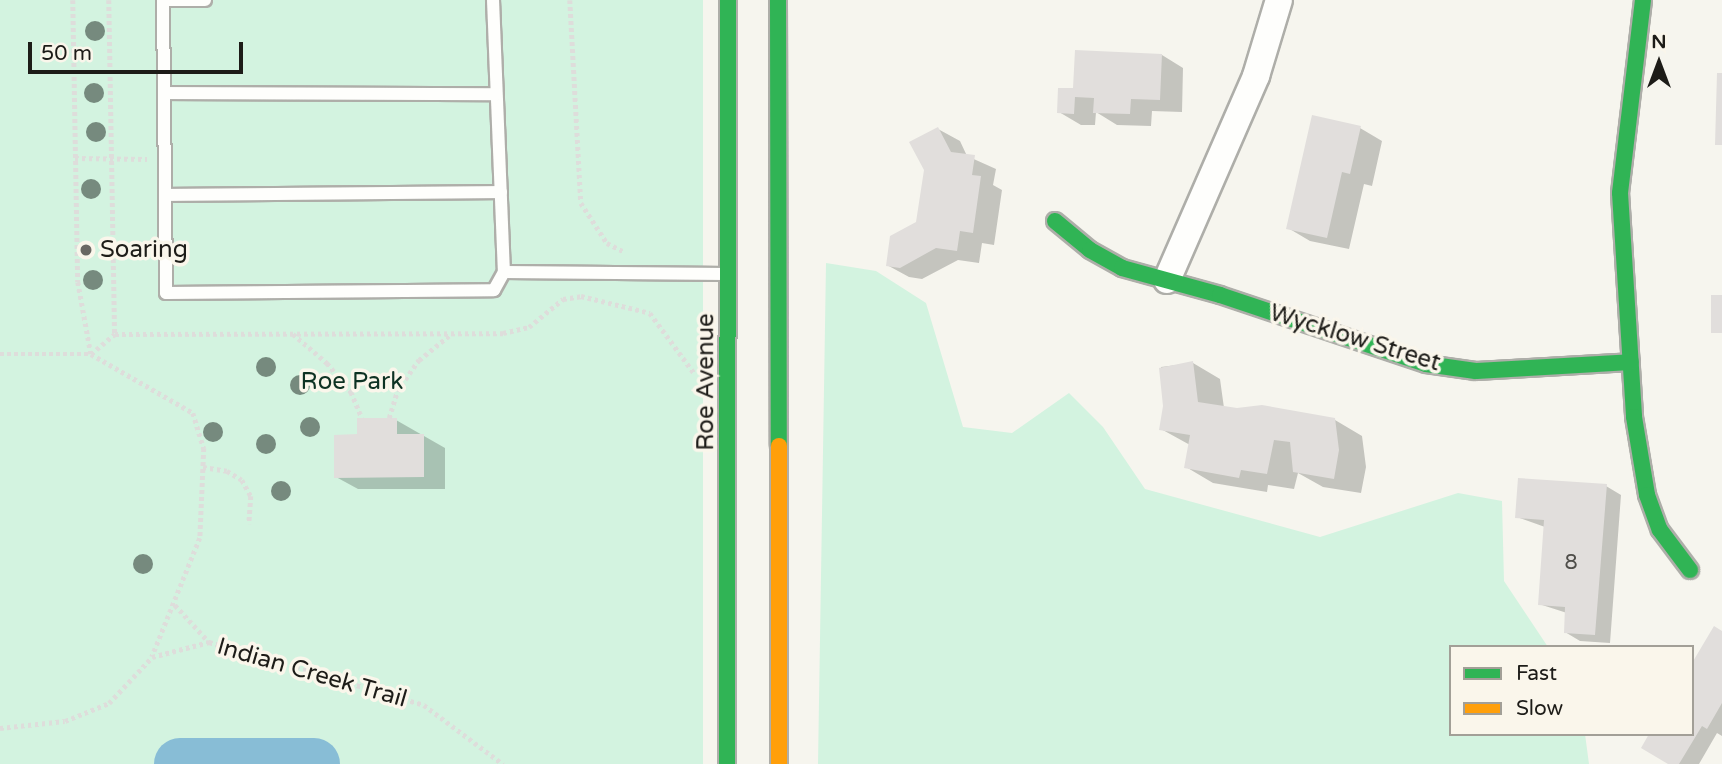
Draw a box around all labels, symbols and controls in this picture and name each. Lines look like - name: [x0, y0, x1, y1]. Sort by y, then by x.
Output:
- scale bar: [32, 28, 247, 72]
- north arrow: [1624, 28, 1694, 98]
- text: N: [1651, 31, 1667, 53]
- text: 50 m: [41, 41, 92, 66]
- place label: Soaring: [100, 236, 188, 264]
- marker: Soaring: [78, 242, 94, 258]
- street label: Wycklow Street: [1266, 298, 1444, 378]
- street label: Roe Avenue: [692, 313, 720, 451]
- park label: Roe Park: [301, 368, 403, 396]
- house number: 8: [1564, 550, 1578, 576]
- street label: Indian Creek Trail: [214, 632, 410, 714]
- legend: [1449, 645, 1694, 736]
- text: Fast: [1516, 661, 1557, 686]
- text: Slow: [1516, 696, 1563, 721]

